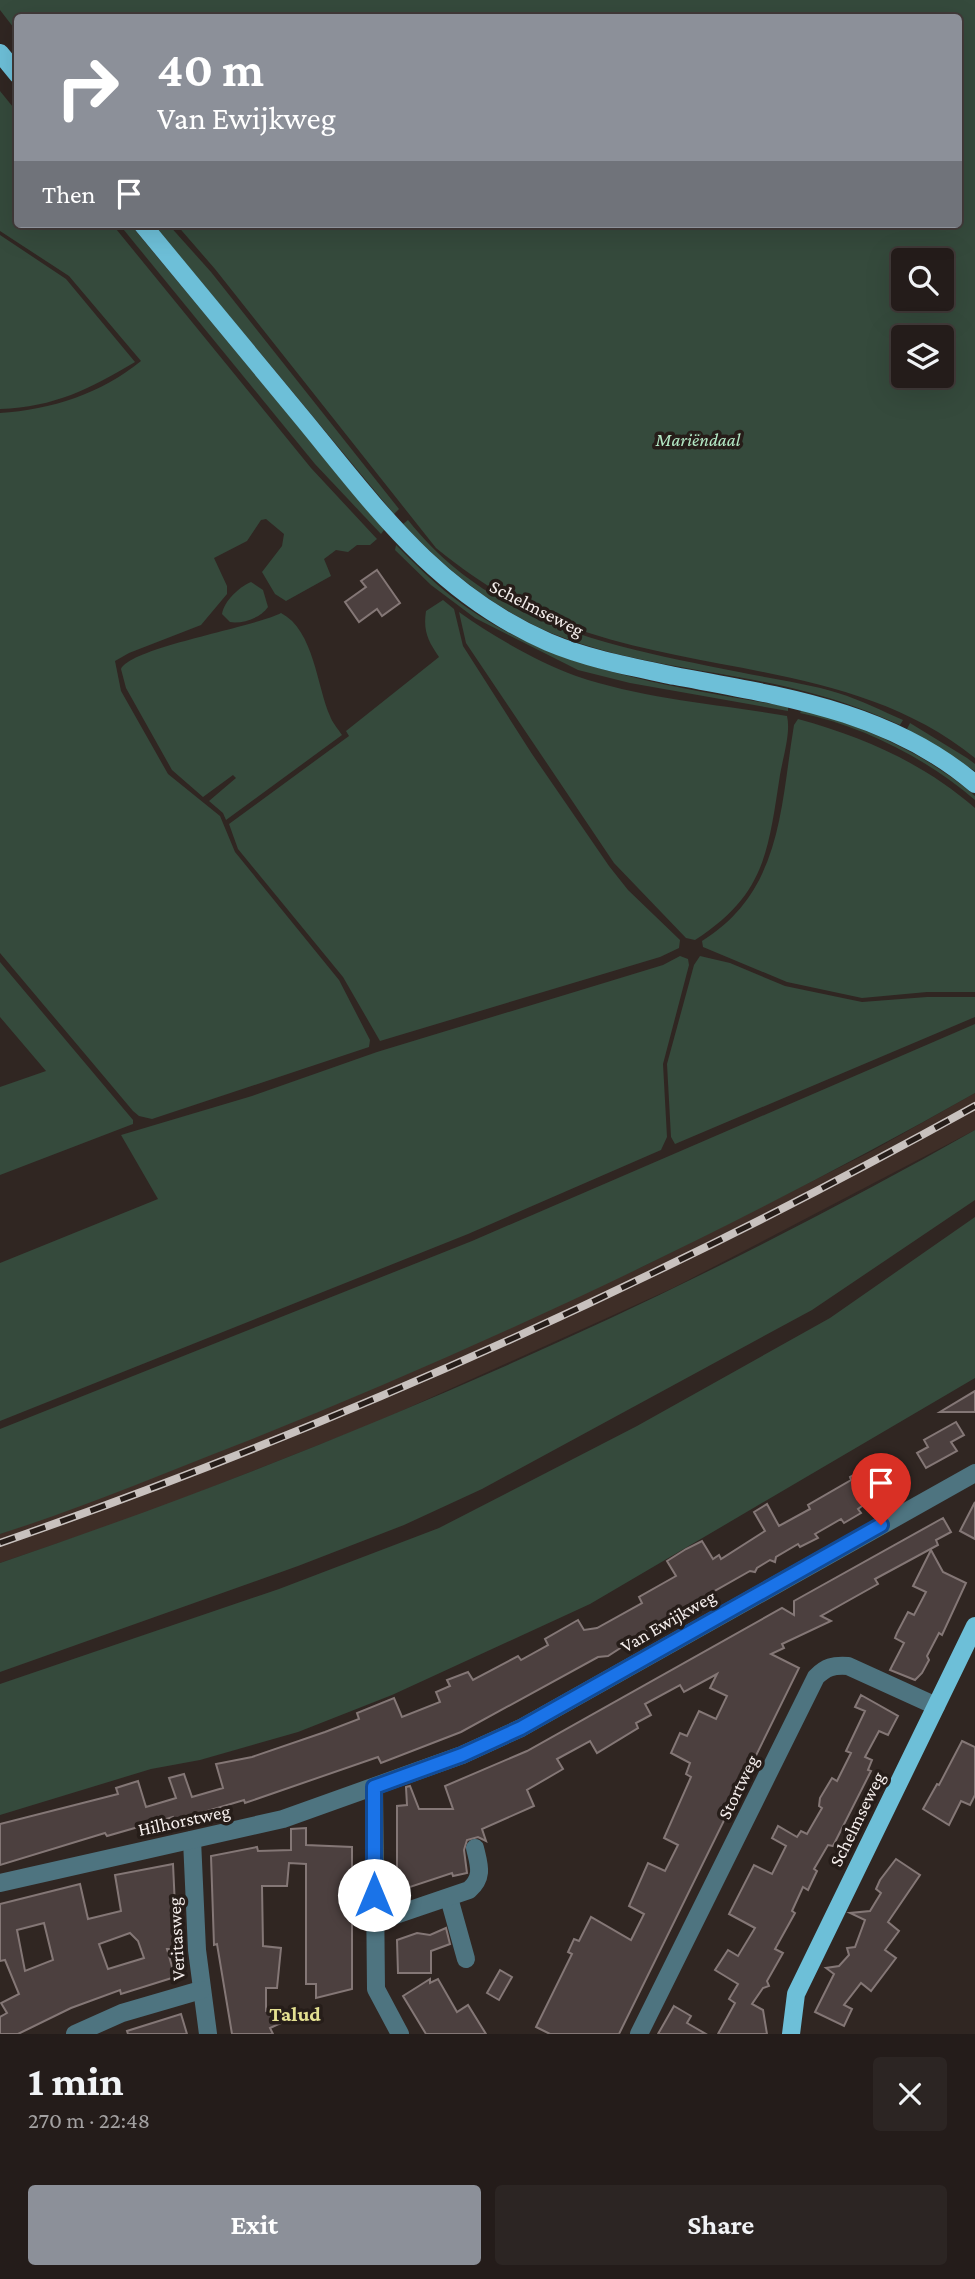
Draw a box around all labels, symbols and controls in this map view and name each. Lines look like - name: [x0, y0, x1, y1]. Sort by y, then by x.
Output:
- icon: right: [42, 42, 133, 133]
- text: 40 m: [157, 42, 264, 97]
- text: Van Ewijkweg: [157, 100, 336, 136]
- icon: arrive: [110, 175, 148, 213]
- text: Then: [42, 180, 96, 209]
- map controls: [891, 248, 954, 388]
- button: search: [891, 248, 954, 311]
- button: layers: [891, 325, 954, 388]
- park label: Mariëndaal: [655, 429, 741, 450]
- street label: Schelmseweg: [487, 575, 587, 641]
- pin: [851, 1453, 911, 1525]
- icon: arrive: [862, 1464, 900, 1502]
- street label: Van Ewijkweg: [617, 1585, 720, 1658]
- street label: Stortweg: [713, 1752, 763, 1822]
- street label: Schelmseweg: [825, 1768, 889, 1870]
- street label: Hilhorstweg: [136, 1800, 232, 1840]
- position arrow: [337, 1858, 411, 1932]
- street label: Veritasweg: [163, 1897, 189, 1981]
- district label: Talud: [269, 2002, 321, 2026]
- text: 1 min: [28, 2057, 124, 2104]
- button: close: [873, 2057, 947, 2131]
- text: 270 m · 22:48: [28, 2107, 150, 2133]
- button: Exit: [28, 2185, 481, 2265]
- button: Share: [495, 2185, 947, 2265]

